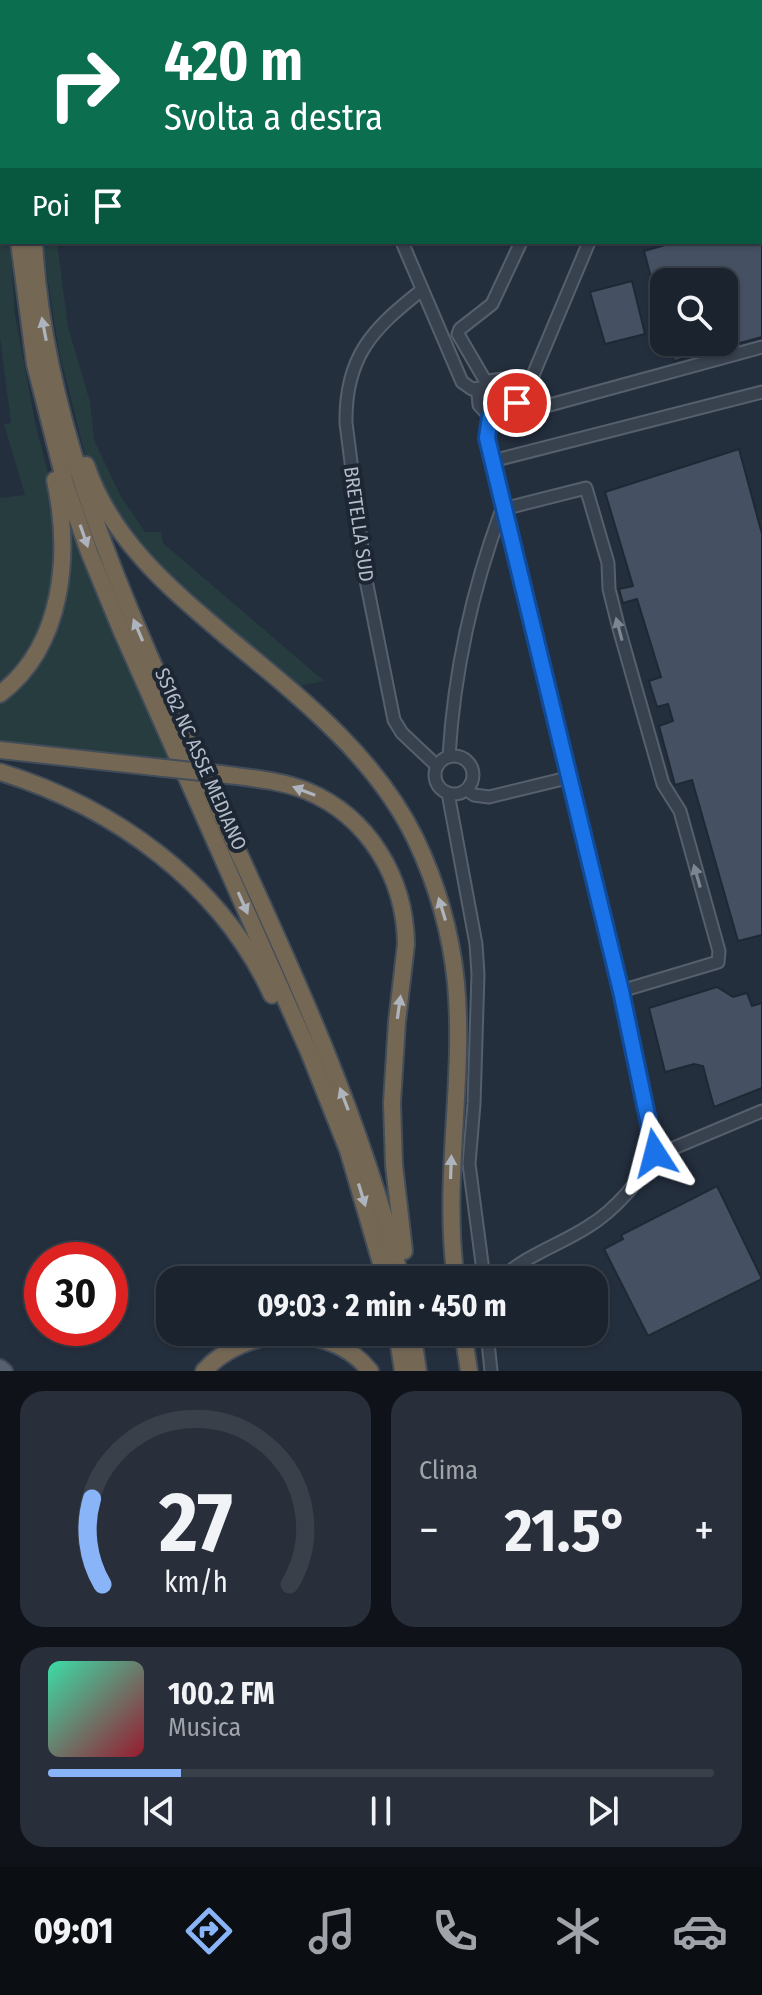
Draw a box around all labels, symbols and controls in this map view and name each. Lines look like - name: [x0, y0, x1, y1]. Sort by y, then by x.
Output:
- text: 420 m: [164, 28, 303, 95]
- icon: right: [32, 32, 136, 136]
- text: Svolta a destra: [164, 96, 383, 140]
- icon: arrive: [86, 184, 130, 228]
- text: Poi: [32, 188, 70, 224]
- map controls: [650, 268, 738, 356]
- button: search: [650, 268, 738, 356]
- one-way arrow: [38, 317, 50, 342]
- pin: [483, 369, 551, 437]
- icon: arrive: [495, 381, 539, 425]
- street label: BRETELLA SUD: [339, 465, 379, 583]
- one-way arrow: [78, 524, 90, 548]
- one-way arrow: [613, 616, 625, 641]
- one-way arrow: [131, 619, 144, 642]
- street label: SS162 NC ASSE MEDIANO: [150, 664, 252, 854]
- one-way arrow: [292, 785, 316, 798]
- one-way arrow: [690, 863, 703, 887]
- one-way arrow: [236, 891, 250, 914]
- one-way arrow: [435, 897, 448, 921]
- one-way arrow: [393, 995, 406, 1020]
- one-way arrow: [338, 1087, 351, 1111]
- position arrow: [613, 1111, 697, 1195]
- one-way arrow: [444, 1154, 457, 1179]
- one-way arrow: [357, 1183, 369, 1207]
- speed limit sign: 30: [24, 1242, 128, 1346]
- text: 09:03 · 2 min · 450 m: [257, 1288, 507, 1324]
- text: Clima: [419, 1455, 478, 1486]
- text: 27: [158, 1473, 232, 1573]
- text: 21.5°: [505, 1495, 628, 1567]
- text: −: [419, 1504, 439, 1557]
- text: +: [694, 1504, 714, 1557]
- text: km/h: [164, 1565, 227, 1600]
- text: 100.2 FM: [168, 1676, 275, 1712]
- text: Musica: [168, 1712, 241, 1743]
- icon: previous: [137, 1789, 181, 1833]
- icon: pause: [359, 1789, 403, 1833]
- icon: next: [581, 1789, 625, 1833]
- icon: directions: [181, 1903, 237, 1959]
- icon: music: [304, 1903, 360, 1959]
- icon: phone: [427, 1903, 483, 1959]
- icon: climate: [550, 1903, 606, 1959]
- icon: car: [672, 1903, 728, 1959]
- text: 09:01: [33, 1909, 114, 1953]

